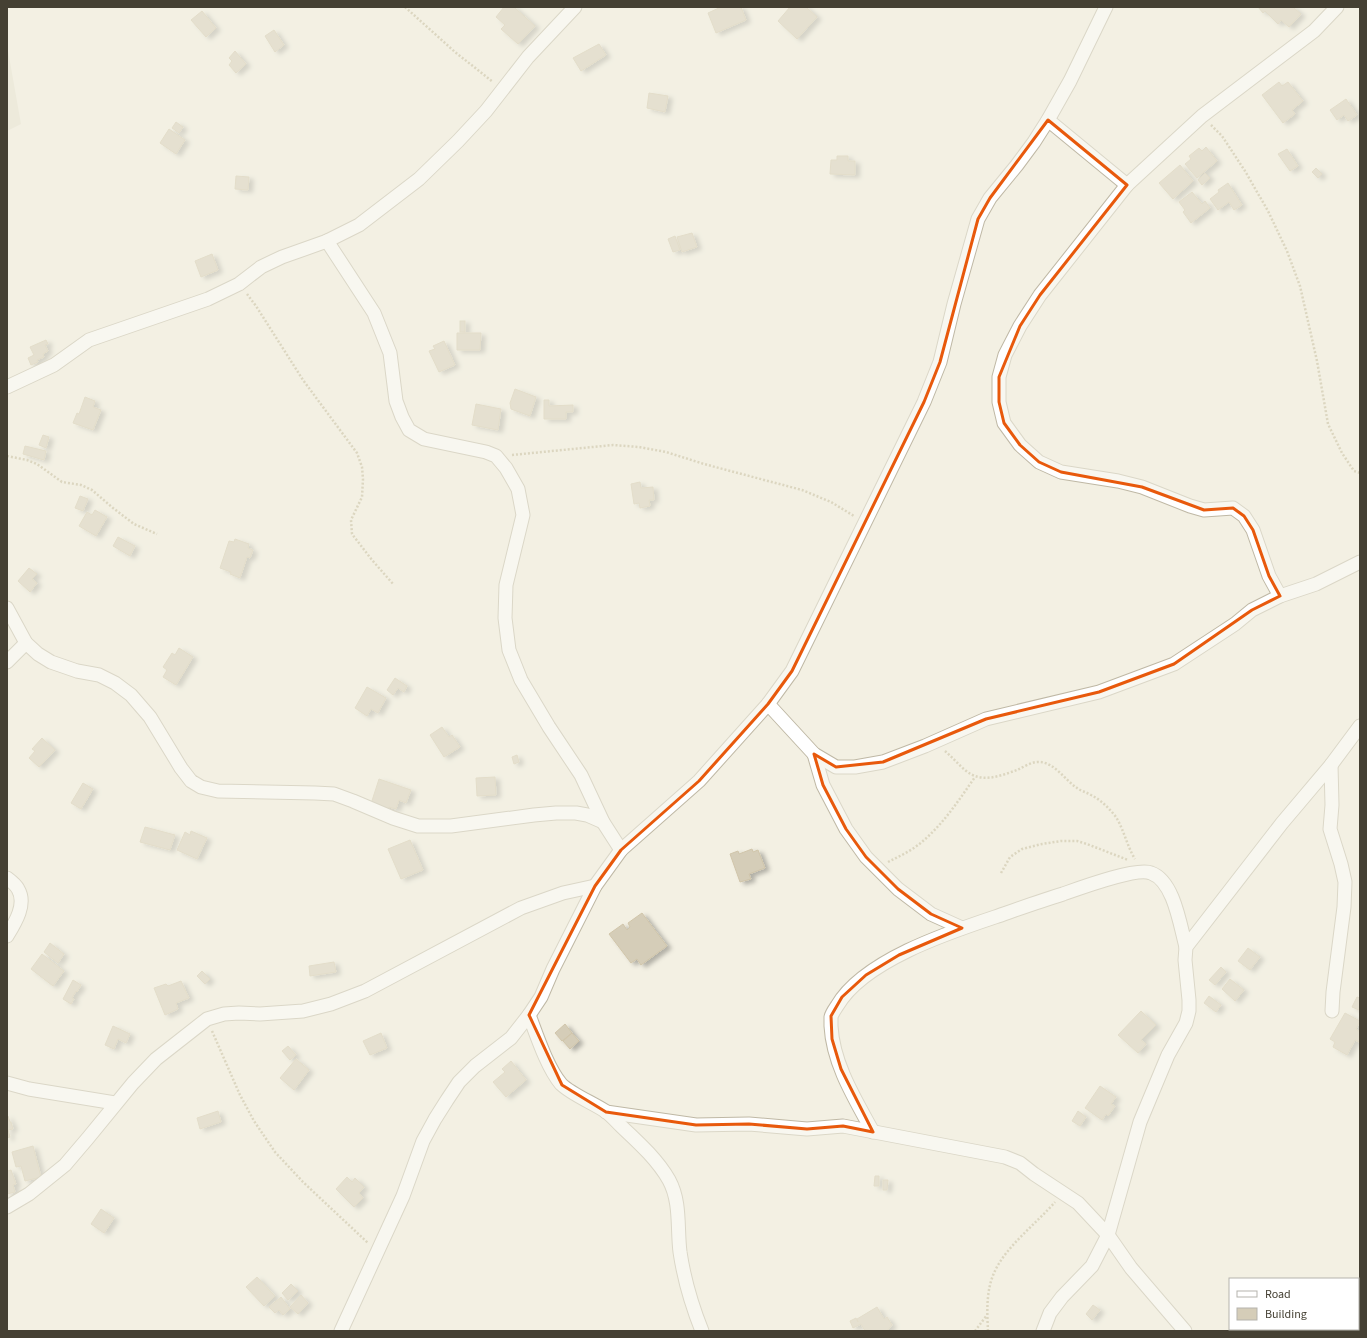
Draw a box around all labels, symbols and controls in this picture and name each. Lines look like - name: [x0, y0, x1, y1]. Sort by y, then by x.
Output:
- legend: [1229, 1278, 1359, 1330]
- text: Road: [1265, 1286, 1291, 1303]
- text: Building: [1265, 1306, 1307, 1323]

